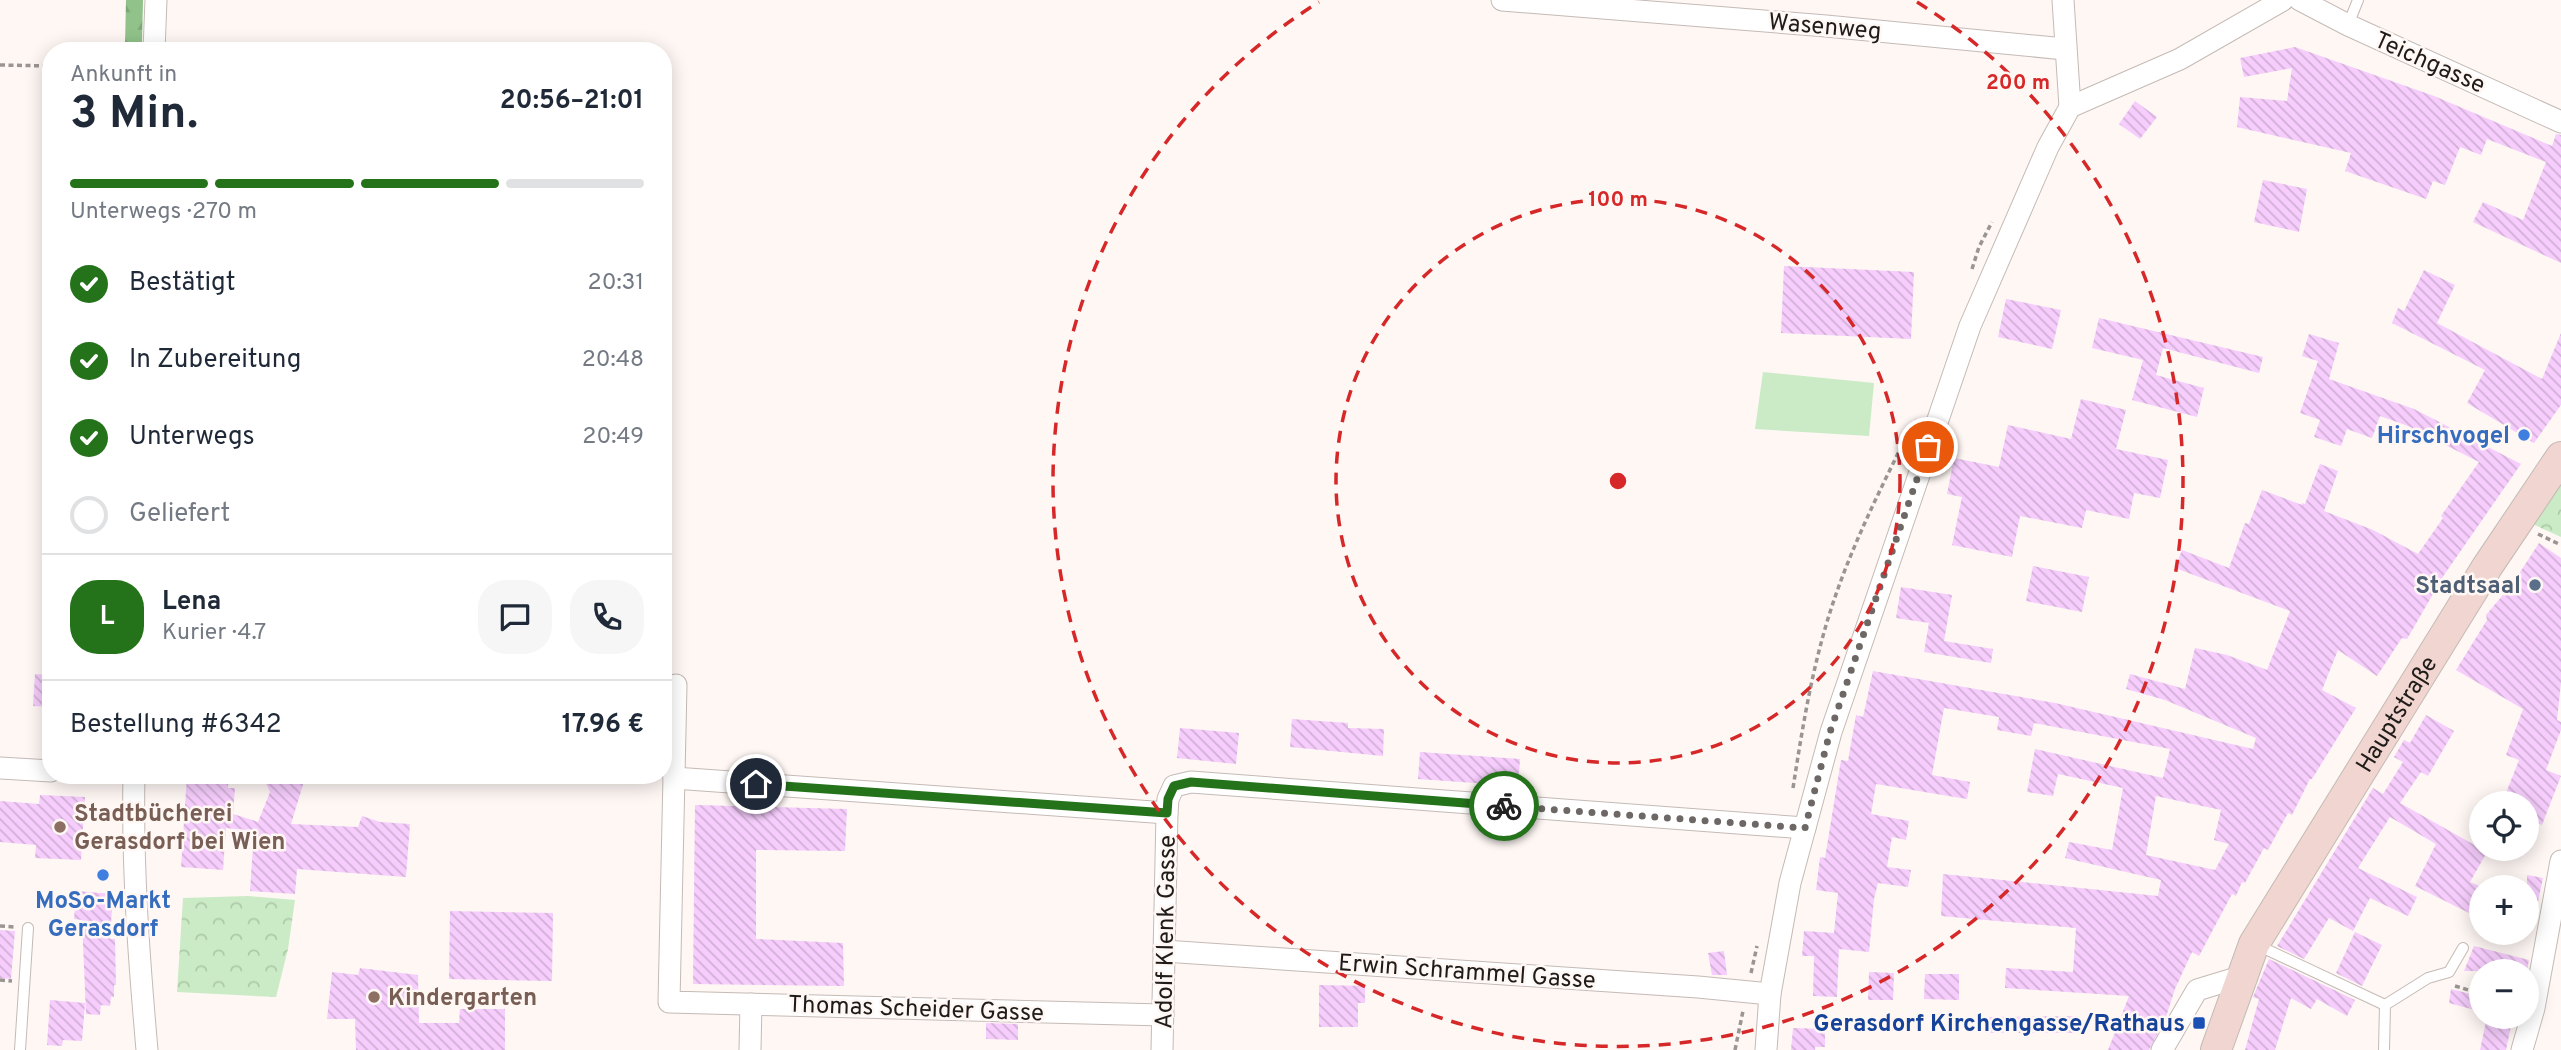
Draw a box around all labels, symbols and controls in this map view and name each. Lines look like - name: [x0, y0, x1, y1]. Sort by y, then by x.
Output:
- street label: Wasenweg: [1767, 8, 1883, 48]
- street label: Teichgasse: [2369, 26, 2489, 102]
- text: Ankunft in: [70, 61, 177, 90]
- text: 200 m: [1986, 70, 2050, 97]
- text: 20:56–21:01: [500, 85, 644, 118]
- text: 3 Min.: [70, 86, 198, 145]
- text: 100 m: [1588, 187, 1648, 214]
- text: Unterwegs · 270 m: [70, 198, 257, 227]
- icon: check: [70, 265, 108, 303]
- text: Bestätigt: [129, 267, 236, 300]
- text: 20:31: [588, 269, 644, 298]
- icon: check: [70, 342, 108, 380]
- text: In Zubereitung: [129, 344, 301, 377]
- text: 20:48: [582, 346, 644, 375]
- pin: [1898, 417, 1958, 477]
- icon: check: [70, 419, 108, 457]
- text: Unterwegs: [129, 421, 255, 454]
- place label: Hirschvogel: [2377, 422, 2510, 452]
- text: 20:49: [582, 423, 644, 452]
- marker: Hirschvogel: [2516, 427, 2532, 443]
- icon: bag: [1909, 428, 1947, 466]
- centre of rings: [1606, 469, 1630, 493]
- text: Geliefert: [129, 498, 230, 531]
- place label: Stadtsaal: [2415, 572, 2521, 602]
- marker: Stadtsaal: [2527, 577, 2543, 593]
- button: chat: [478, 580, 552, 654]
- button: phone: [570, 580, 644, 654]
- text: Lena: [162, 586, 221, 619]
- text: L: [100, 601, 114, 634]
- text: Kurier · 4.7: [162, 619, 266, 648]
- street label: Hauptstraße: [2351, 651, 2445, 779]
- text: Bestellung #6342: [70, 709, 282, 742]
- text: 17.96 €: [562, 709, 644, 742]
- pin: [726, 754, 786, 814]
- icon: home: [737, 765, 775, 803]
- courier: [1469, 771, 1539, 841]
- icon: bike: [1485, 787, 1523, 825]
- map controls: [2469, 791, 2539, 1029]
- button: locate: [2469, 791, 2539, 861]
- place label: Stadtbücherei Gerasdorf bei Wien: [74, 800, 286, 858]
- marker: Stadtbücherei Gerasdorf bei Wien: [52, 819, 68, 835]
- street label: Adolf Klenk Gasse: [1150, 835, 1184, 1029]
- marker: MoSo-Markt Gerasdorf: [95, 867, 111, 883]
- button: +: [2469, 875, 2539, 945]
- place label: MoSo-Markt Gerasdorf: [35, 887, 171, 945]
- street label: Erwin Schrammel Gasse: [1337, 949, 1597, 997]
- button: −: [2469, 959, 2539, 1029]
- place label: Kindergarten: [388, 984, 537, 1014]
- marker: Kindergarten: [366, 989, 382, 1005]
- street label: Thomas Scheider Gasse: [788, 991, 1044, 1029]
- place label: Gerasdorf Kirchengasse/Rathaus: [1813, 1010, 2185, 1040]
- marker: Gerasdorf Kirchengasse/Rathaus: [2191, 1015, 2207, 1031]

